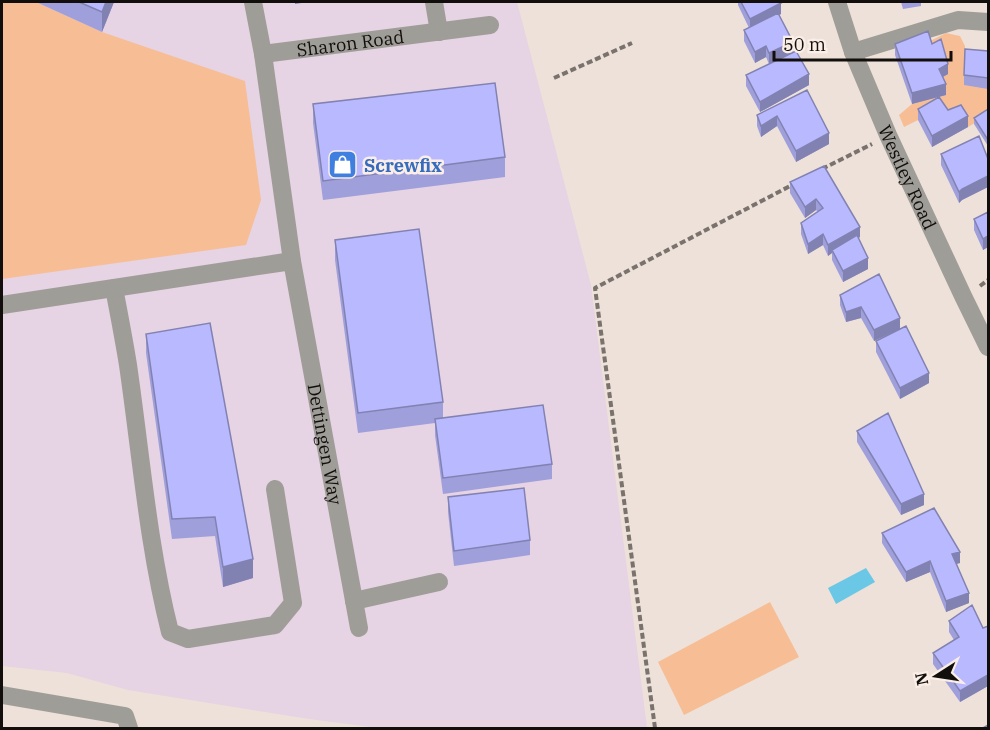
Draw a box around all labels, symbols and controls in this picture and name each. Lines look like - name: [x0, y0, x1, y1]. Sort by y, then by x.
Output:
- scale bar: [774, 24, 951, 62]
- street label: Sharon Road: [295, 25, 406, 61]
- text: 50 m: [783, 33, 826, 56]
- street label: Westley Road: [873, 121, 942, 233]
- shop icon: Screwfix: [327, 149, 359, 181]
- place label: Screwfix: [364, 154, 442, 177]
- street label: Dettingen Way: [303, 382, 348, 507]
- north arrow: [906, 646, 966, 706]
- text: N: [910, 671, 932, 687]

